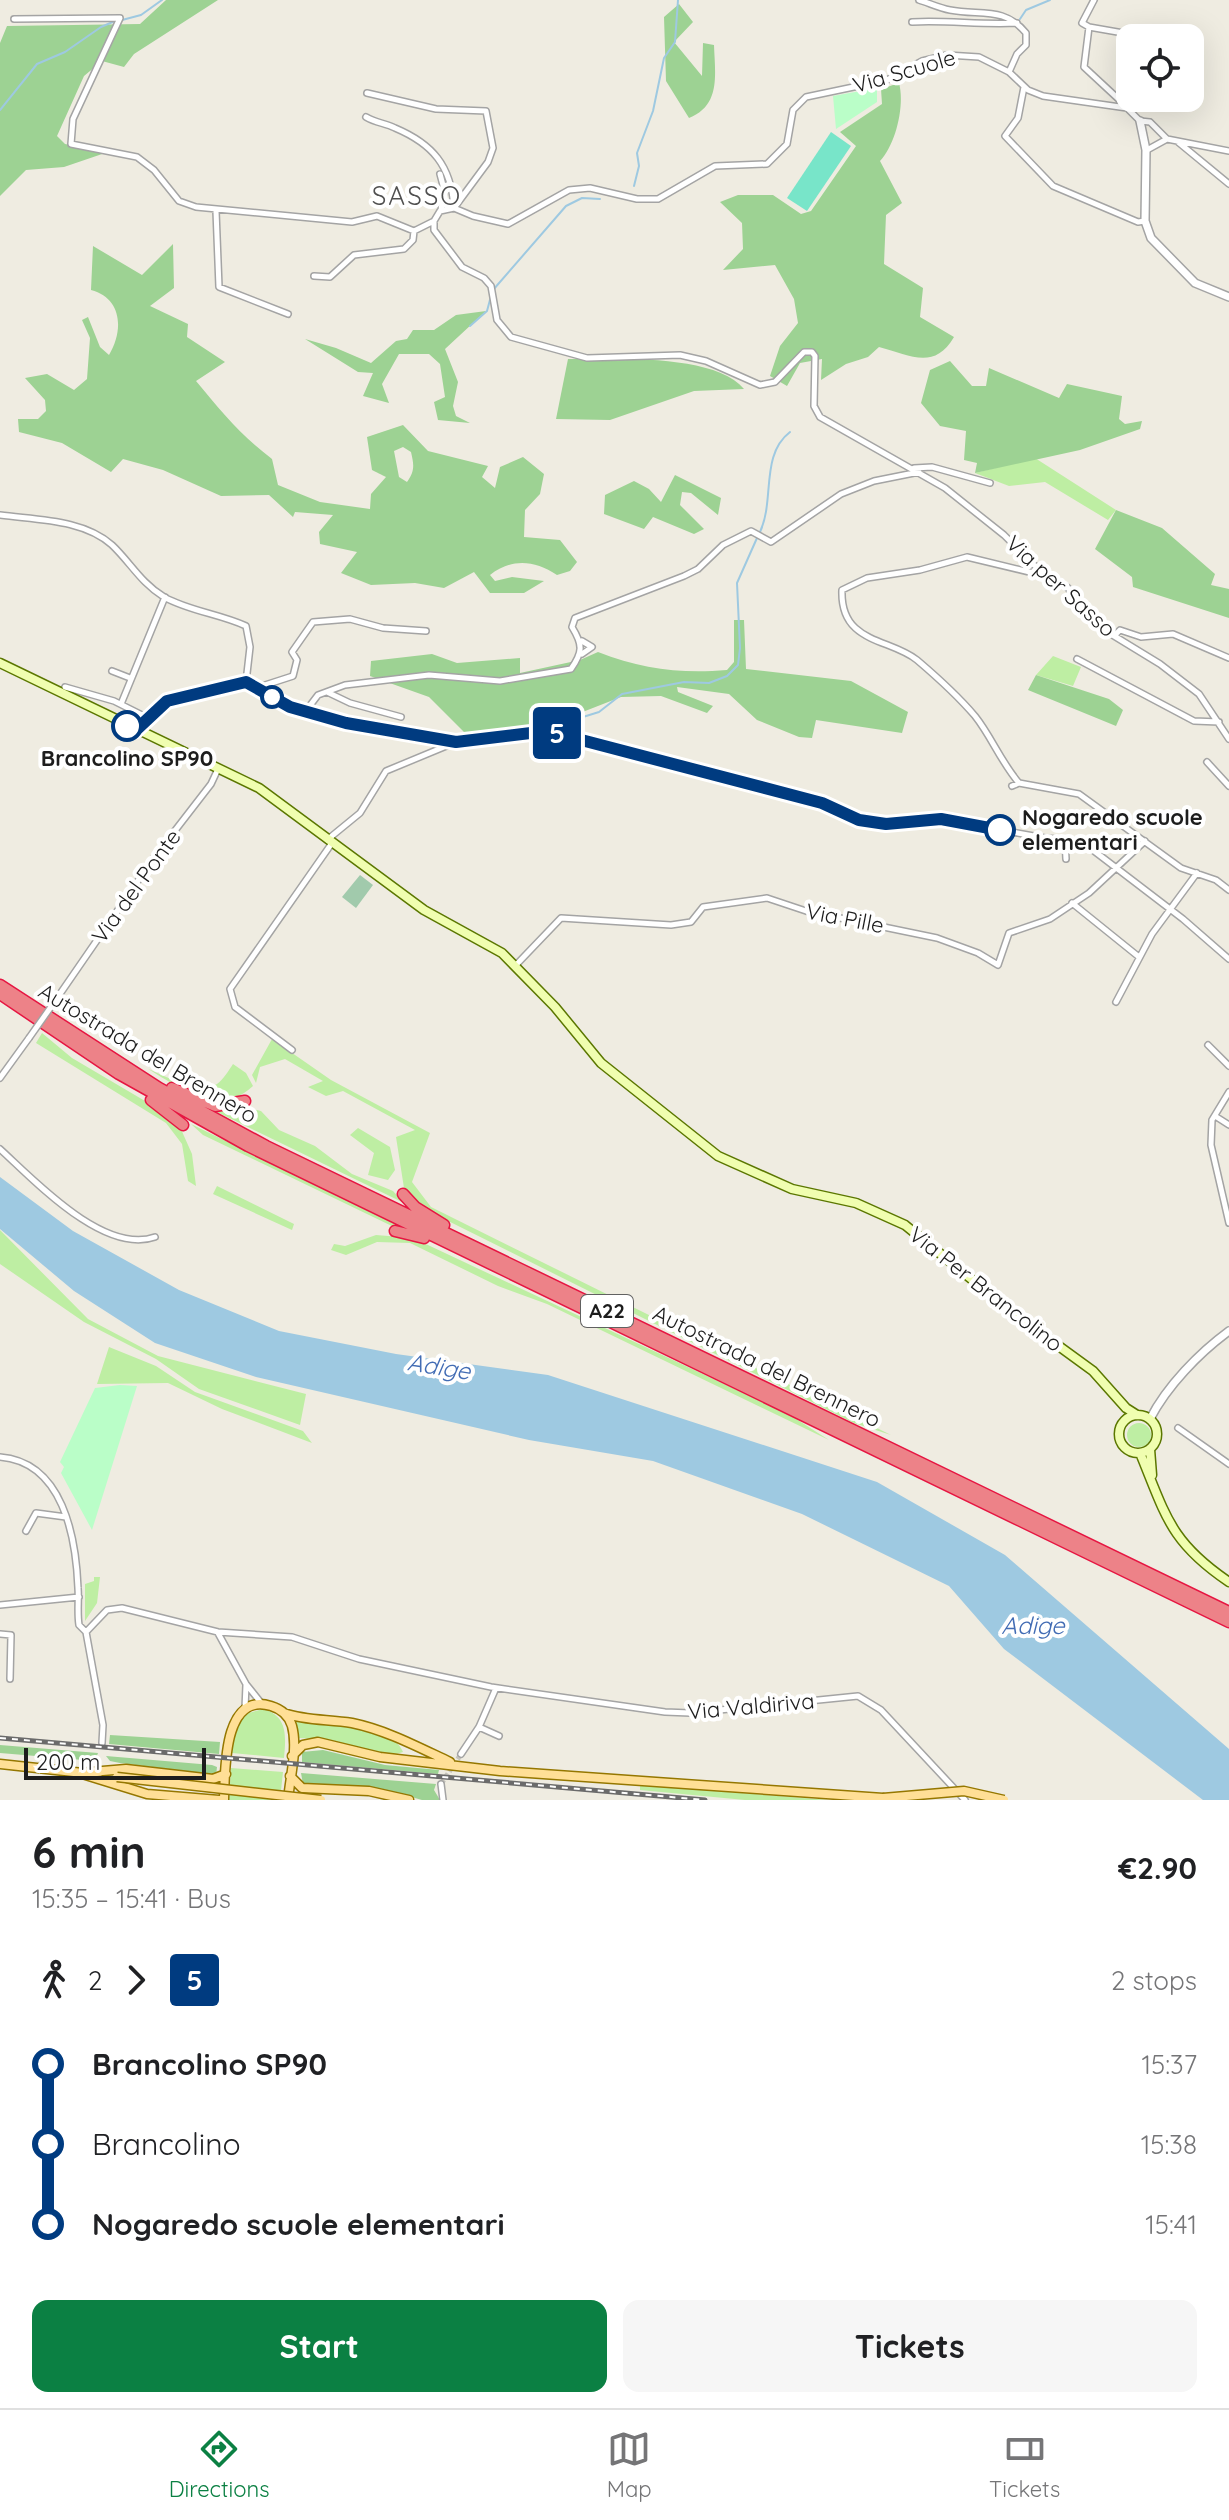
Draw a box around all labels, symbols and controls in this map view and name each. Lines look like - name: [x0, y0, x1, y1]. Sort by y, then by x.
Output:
- map controls: [1116, 24, 1204, 112]
- button: locate: [1116, 24, 1204, 112]
- street label: Via Scuole: [849, 43, 959, 99]
- district label: SASSO: [372, 179, 462, 212]
- street label: Via per Sasso: [1000, 529, 1122, 643]
- unlabelled marker: [261, 686, 283, 708]
- line badge: 5: [531, 707, 583, 759]
- marker: Brancolino SP90: [112, 711, 142, 741]
- text: 5: [549, 715, 565, 750]
- place label: Brancolino SP90: [41, 744, 213, 772]
- place label: Nogaredo scuole elementari: [1022, 803, 1203, 856]
- marker: Nogaredo scuole elementari: [985, 815, 1015, 845]
- street label: Via del Ponte: [85, 823, 187, 949]
- street label: Via Pille: [804, 897, 886, 939]
- street label: Autostrada del Brennero: [34, 977, 262, 1129]
- street label: Via Per Brancolino: [903, 1220, 1069, 1358]
- road number: A22: [581, 1295, 633, 1327]
- street label: Autostrada del Brennero: [649, 1299, 885, 1433]
- water label: Adige: [406, 1346, 474, 1386]
- water label: Adige: [1001, 1610, 1066, 1640]
- street label: Via Valdiriva: [686, 1687, 816, 1725]
- scale bar: [24, 1744, 206, 1780]
- text: 200 m: [36, 1748, 100, 1776]
- text: 6 min: [32, 1824, 146, 1879]
- text: €2.90: [1118, 1849, 1197, 1887]
- text: 15:35 – 15:41 · Bus: [32, 1882, 231, 1915]
- icon: walk: [32, 1958, 76, 2002]
- icon: forward: [114, 1958, 158, 2002]
- text: 5: [186, 1962, 203, 1997]
- text: 2: [88, 1964, 102, 1997]
- text: 2 stops: [1111, 1964, 1197, 1997]
- text: Brancolino SP90: [92, 2045, 327, 2083]
- text: 15:37: [1141, 2048, 1197, 2081]
- text: Brancolino: [92, 2125, 241, 2163]
- text: 15:38: [1141, 2128, 1197, 2161]
- text: Nogaredo scuole elementari: [92, 2205, 505, 2243]
- text: 15:41: [1145, 2208, 1197, 2241]
- button: Start: [32, 2300, 607, 2392]
- button: Tickets: [623, 2300, 1197, 2392]
- tab: Directions: [169, 2427, 269, 2503]
- tab: Map: [607, 2427, 652, 2503]
- tab: Tickets: [989, 2427, 1060, 2503]

